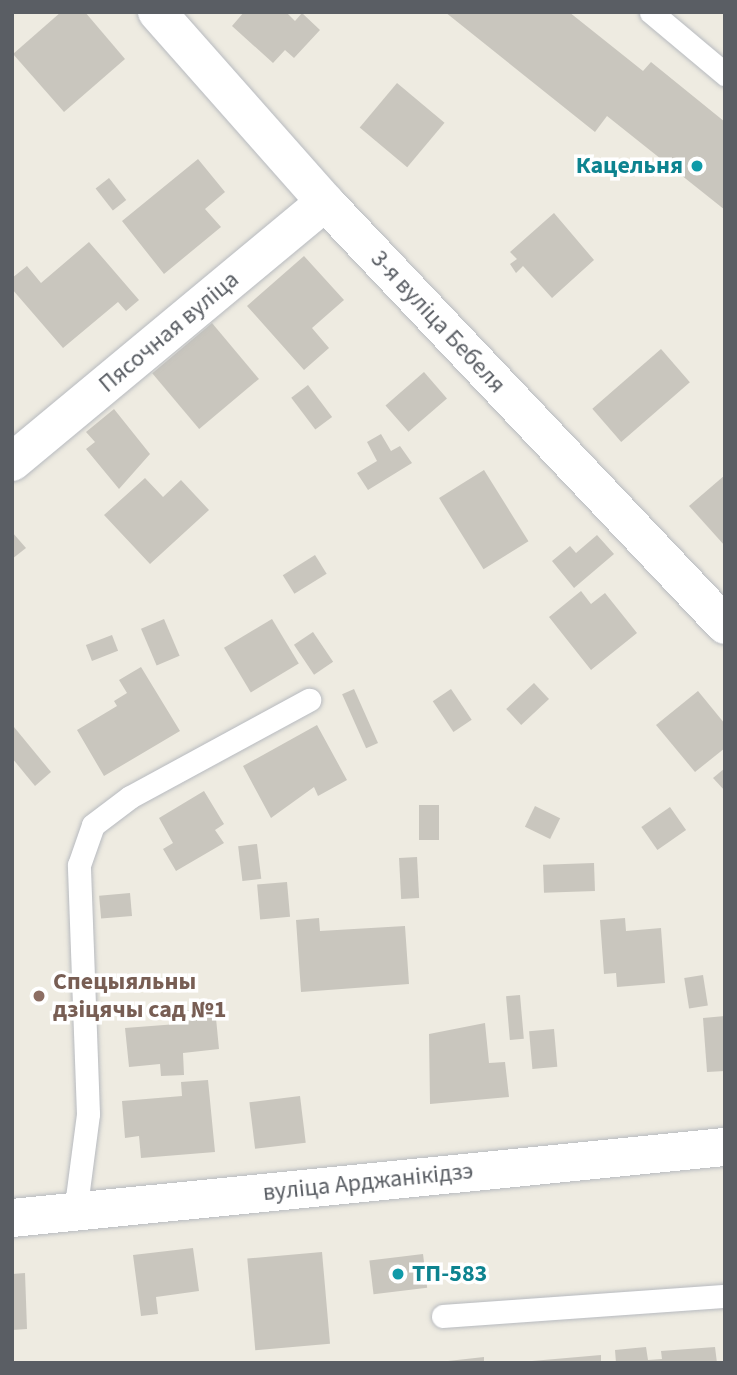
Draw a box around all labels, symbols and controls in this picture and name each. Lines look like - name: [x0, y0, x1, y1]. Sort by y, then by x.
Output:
- place label: Кацельня: [576, 152, 683, 180]
- marker: Кацельня: [689, 158, 705, 174]
- street label: 3-я вуліца Бебеля: [365, 245, 511, 399]
- street label: Пясочная вуліца: [93, 265, 245, 399]
- place label: Спецыяльны дзіцячы сад №1: [53, 968, 226, 1024]
- marker: Спецыяльны дзіцячы сад №1: [31, 988, 47, 1004]
- street label: вуліца Арджанікідзэ: [261, 1157, 475, 1207]
- place label: ТП-583: [412, 1260, 487, 1288]
- marker: ТП-583: [390, 1266, 406, 1282]

